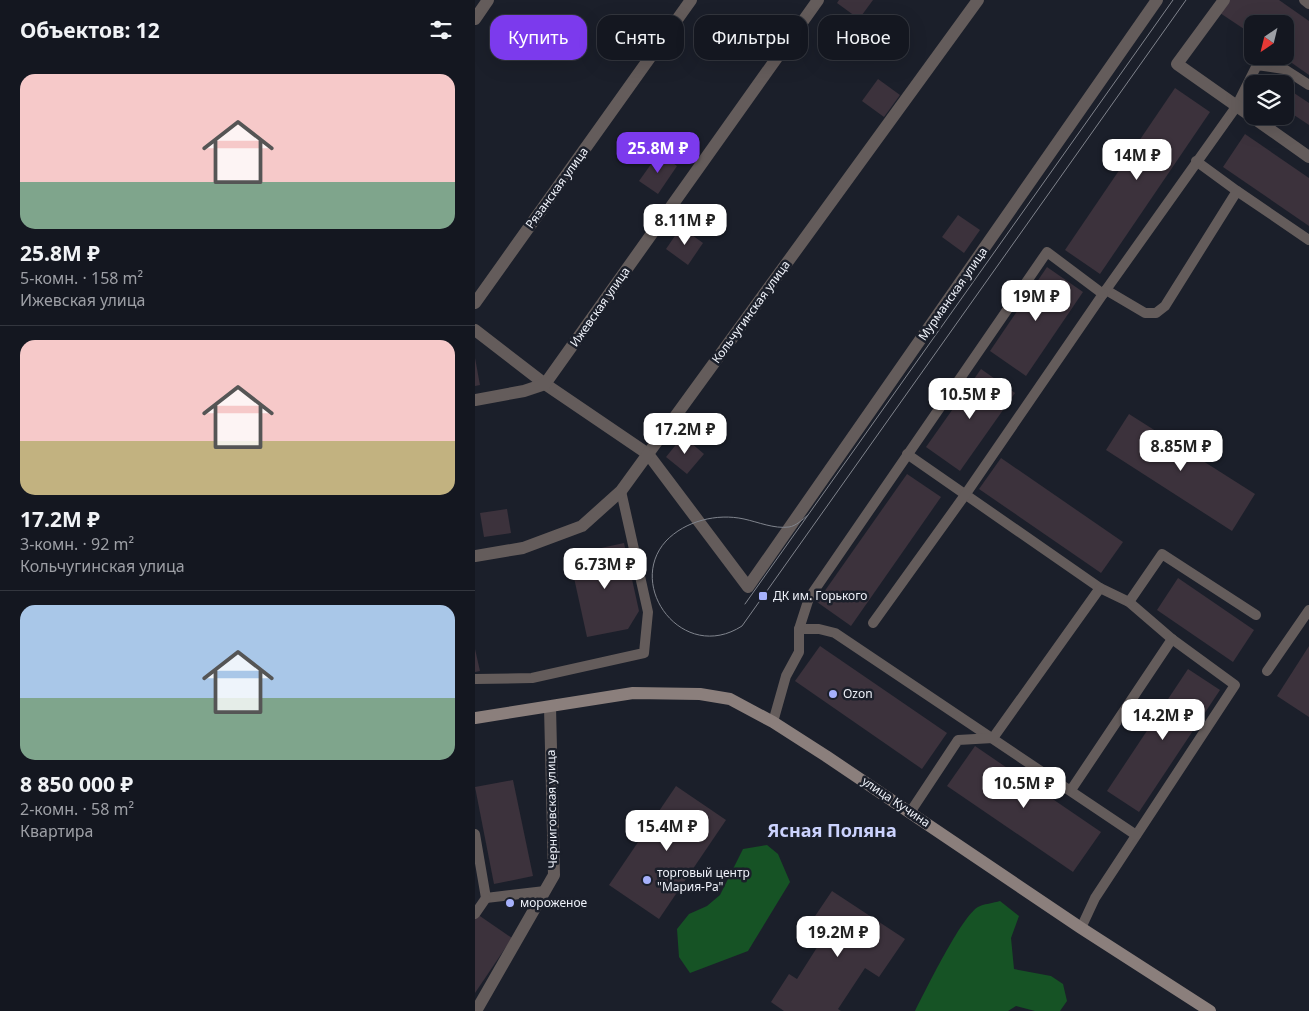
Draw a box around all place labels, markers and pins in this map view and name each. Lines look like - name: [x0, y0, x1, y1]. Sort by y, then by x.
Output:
- pin: 25.8M ₽: [612, 132, 704, 174]
- pin: 14M ₽: [1102, 138, 1172, 181]
- pin: 8.11M ₽: [639, 204, 731, 246]
- pin: 19M ₽: [1001, 280, 1071, 322]
- pin: 10.5M ₽: [924, 378, 1016, 420]
- pin: 17.2M ₽: [639, 412, 731, 455]
- pin: 8.85M ₽: [1135, 430, 1227, 472]
- pin: 6.73M ₽: [559, 548, 651, 590]
- place label: ДК им. Горького: [773, 587, 868, 604]
- marker: ДК им. Горького: [757, 590, 769, 602]
- place label: Ozon: [843, 685, 873, 702]
- marker: Ozon: [827, 688, 839, 700]
- pin: 14.2M ₽: [1117, 698, 1209, 741]
- pin: 10.5M ₽: [978, 766, 1070, 809]
- pin: 15.4M ₽: [621, 810, 713, 852]
- place label: торговый центр "Мария-Ра": [657, 864, 750, 895]
- marker: торговый центр "Мария-Ра": [641, 874, 653, 886]
- place label: мороженое: [520, 894, 588, 911]
- marker: мороженое: [504, 897, 516, 909]
- pin: 19.2M ₽: [792, 916, 884, 958]

